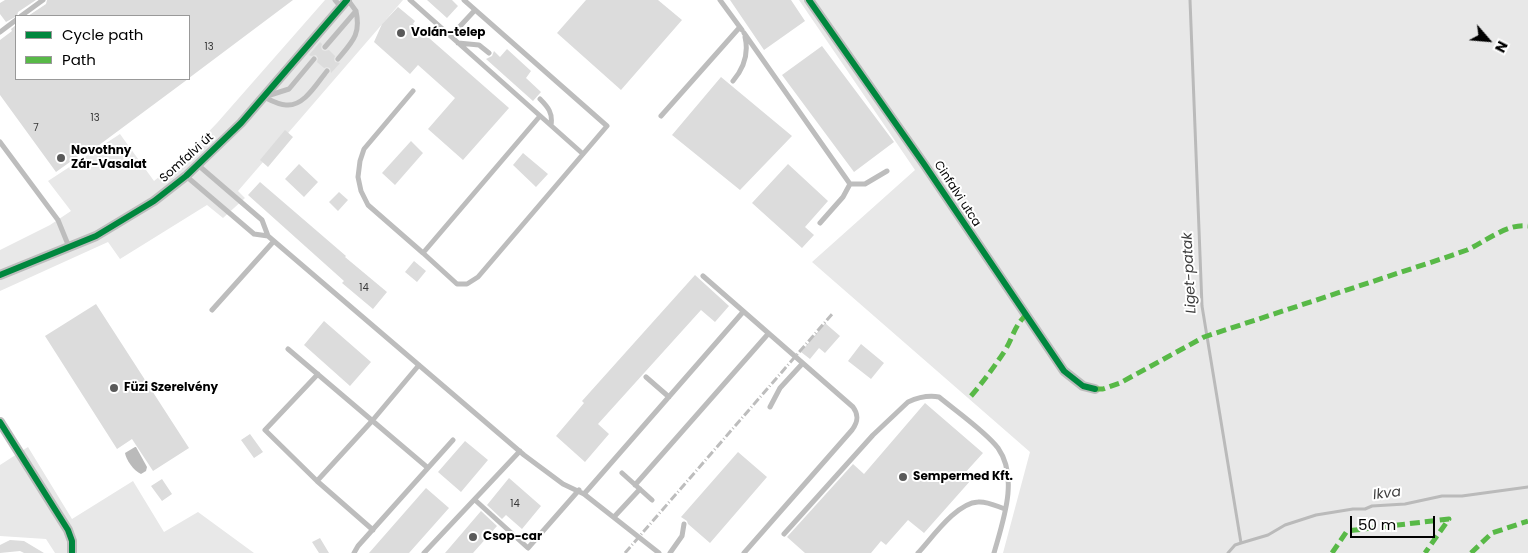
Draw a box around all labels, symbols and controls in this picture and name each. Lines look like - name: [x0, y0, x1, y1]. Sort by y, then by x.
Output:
- legend: [15, 15, 190, 80]
- north arrow: [1463, 15, 1513, 65]
- text: Cycle path: [62, 24, 143, 45]
- place label: Volán-telep: [411, 26, 485, 40]
- marker: Volán-telep: [395, 27, 407, 39]
- text: N: [1490, 38, 1513, 56]
- house number: 13: [204, 41, 214, 53]
- text: Path: [62, 49, 96, 70]
- house number: 13: [90, 112, 100, 124]
- house number: 7: [33, 122, 39, 134]
- street label: Somfalvi út: [157, 130, 217, 186]
- place label: Novothny Zár-Vasalat: [71, 144, 147, 172]
- marker: Novothny Zár-Vasalat: [55, 152, 67, 164]
- street label: Cinfalvi utca: [930, 159, 984, 229]
- water label: Liget-patak: [1179, 232, 1201, 314]
- house number: 14: [359, 282, 369, 294]
- place label: Füzi Szerelvény: [124, 381, 218, 395]
- marker: Füzi Szerelvény: [108, 382, 120, 394]
- place label: Sempermed Kft.: [913, 470, 1013, 484]
- marker: Sempermed Kft.: [897, 471, 909, 483]
- water label: Ikva: [1372, 484, 1402, 504]
- house number: 14: [510, 498, 520, 510]
- scale bar: [1353, 506, 1438, 538]
- text: 50 m: [1358, 514, 1396, 535]
- place label: Csop-car: [483, 530, 542, 544]
- marker: Csop-car: [467, 531, 479, 543]

